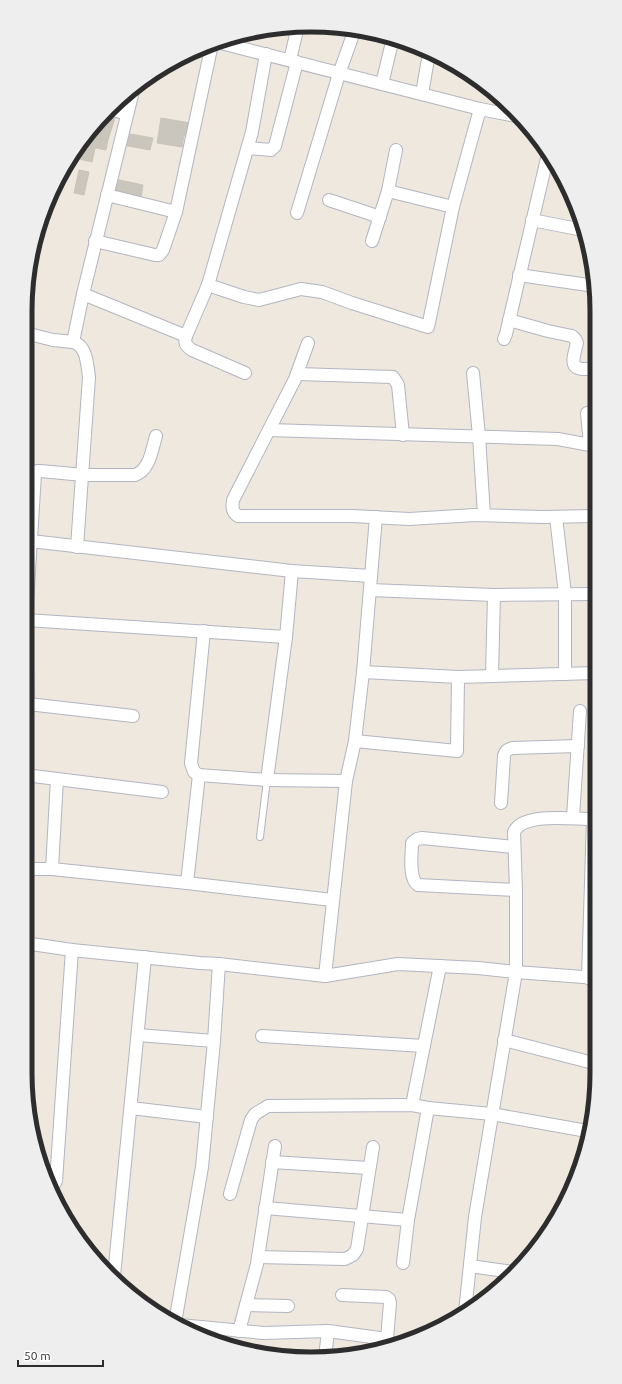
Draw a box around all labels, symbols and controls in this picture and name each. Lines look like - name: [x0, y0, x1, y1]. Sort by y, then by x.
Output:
- scale bar: [18, 1342, 103, 1368]
- text: 50 m: [24, 1349, 51, 1362]

